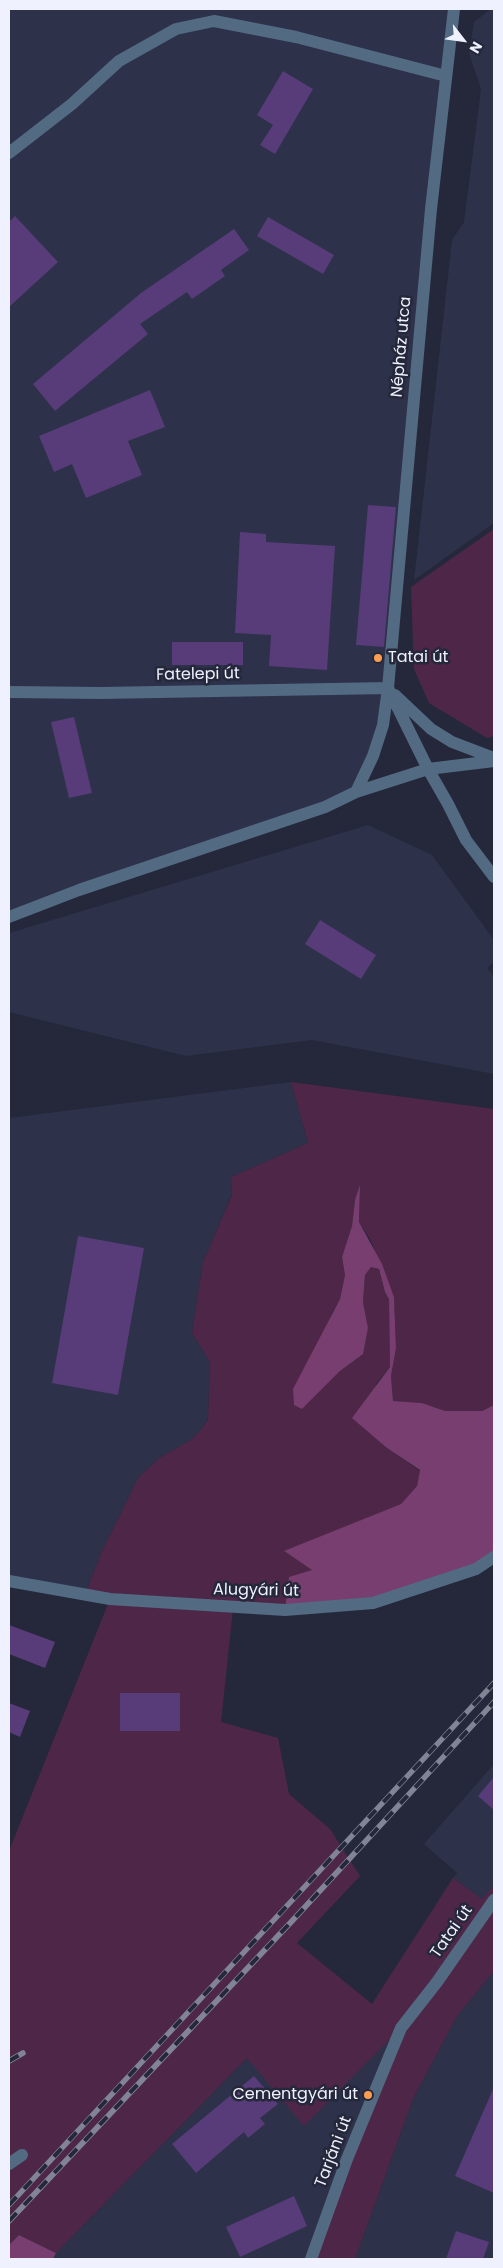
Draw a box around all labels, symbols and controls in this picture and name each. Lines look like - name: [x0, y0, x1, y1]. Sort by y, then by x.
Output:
- north arrow: [438, 15, 488, 65]
- text: N: [465, 38, 487, 57]
- street label: Népház utca: [388, 296, 416, 398]
- place label: Tatai út: [388, 648, 448, 668]
- marker: Tatai út: [372, 652, 384, 664]
- street label: Fatelepi út: [156, 665, 240, 685]
- street label: Alugyári út: [213, 1581, 299, 1601]
- street label: Tatai út: [427, 1902, 477, 1962]
- place label: Cementgyári út: [232, 2085, 358, 2105]
- marker: Cementgyári út: [362, 2089, 374, 2101]
- street label: Tarjáni út: [312, 2114, 356, 2190]

